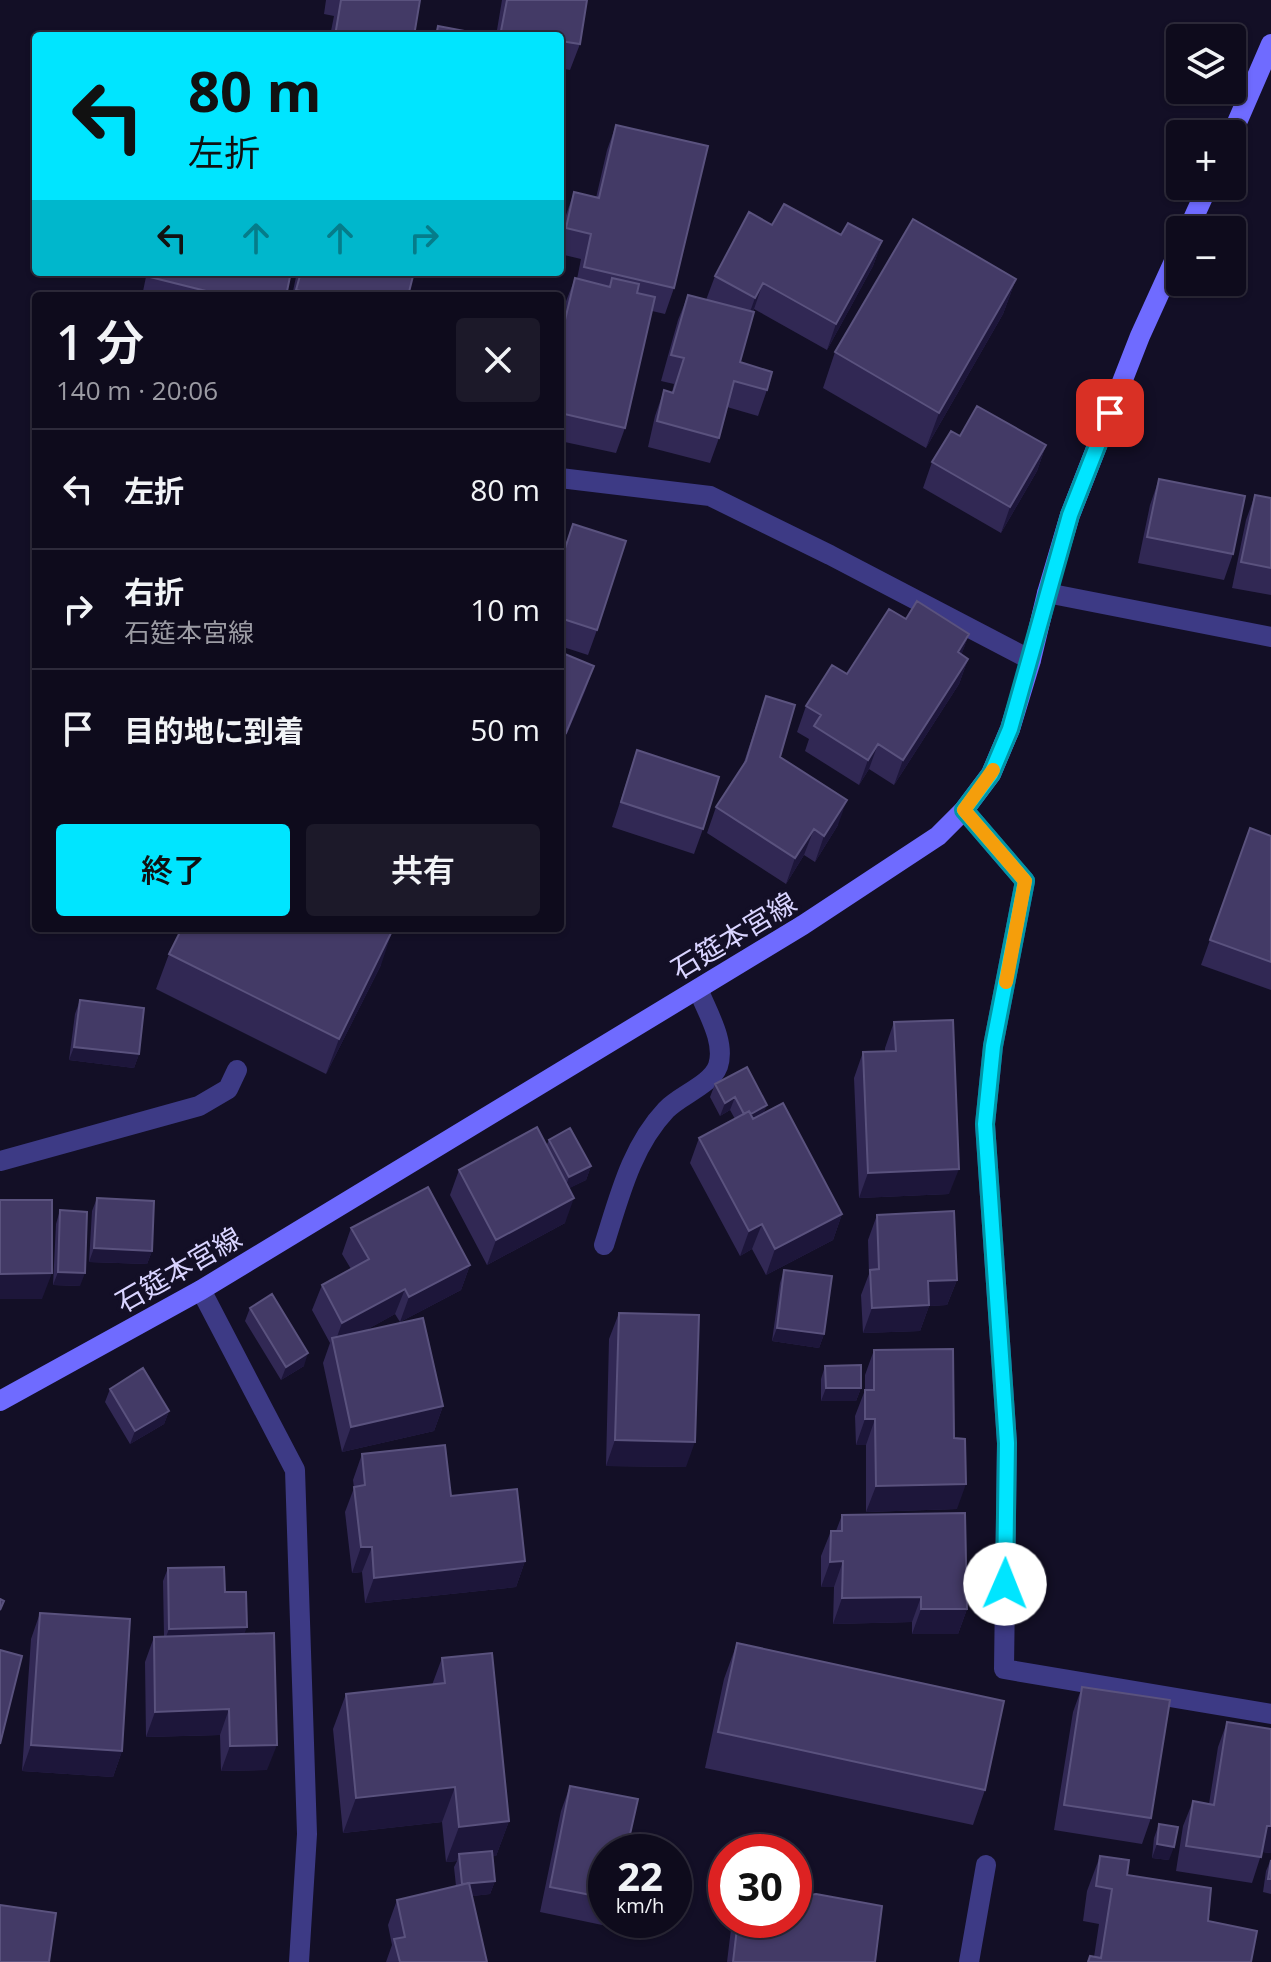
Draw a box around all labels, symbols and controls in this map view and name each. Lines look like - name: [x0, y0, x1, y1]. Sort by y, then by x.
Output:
- map controls: [1166, 24, 1246, 296]
- button: layers: [1166, 24, 1246, 104]
- text: 80 m: [188, 52, 322, 128]
- icon: left: [56, 64, 160, 168]
- button: +: [1166, 120, 1246, 200]
- text: 左折: [188, 128, 260, 177]
- icon: left: [150, 216, 194, 260]
- icon: ahead: [234, 216, 278, 260]
- icon: ahead: [318, 216, 362, 260]
- icon: right: [402, 216, 446, 260]
- button: −: [1166, 216, 1246, 296]
- text: 1 分: [56, 309, 144, 374]
- button: close: [456, 318, 540, 402]
- text: 140 m · 20:06: [56, 372, 218, 408]
- pin: [1076, 379, 1144, 447]
- icon: arrive: [1088, 391, 1132, 435]
- icon: left: [56, 467, 100, 511]
- text: 80 m: [470, 469, 540, 510]
- text: 左折: [124, 470, 184, 511]
- text: 右折: [124, 571, 184, 612]
- icon: right: [56, 587, 100, 631]
- text: 10 m: [470, 589, 540, 630]
- text: 石筵本宮線: [124, 614, 254, 650]
- icon: arrive: [56, 707, 100, 751]
- text: 50 m: [470, 709, 540, 750]
- text: 目的地に到着: [124, 710, 304, 751]
- button: 終了: [56, 824, 290, 916]
- button: 共有: [306, 824, 540, 916]
- street label: 石筵本宮線: [663, 883, 803, 987]
- street label: 石筵本宮線: [108, 1218, 248, 1320]
- position arrow: [963, 1542, 1047, 1626]
- speed limit sign: 30: [708, 1834, 812, 1938]
- text: 22: [617, 1848, 663, 1903]
- text: km/h: [616, 1892, 664, 1919]

